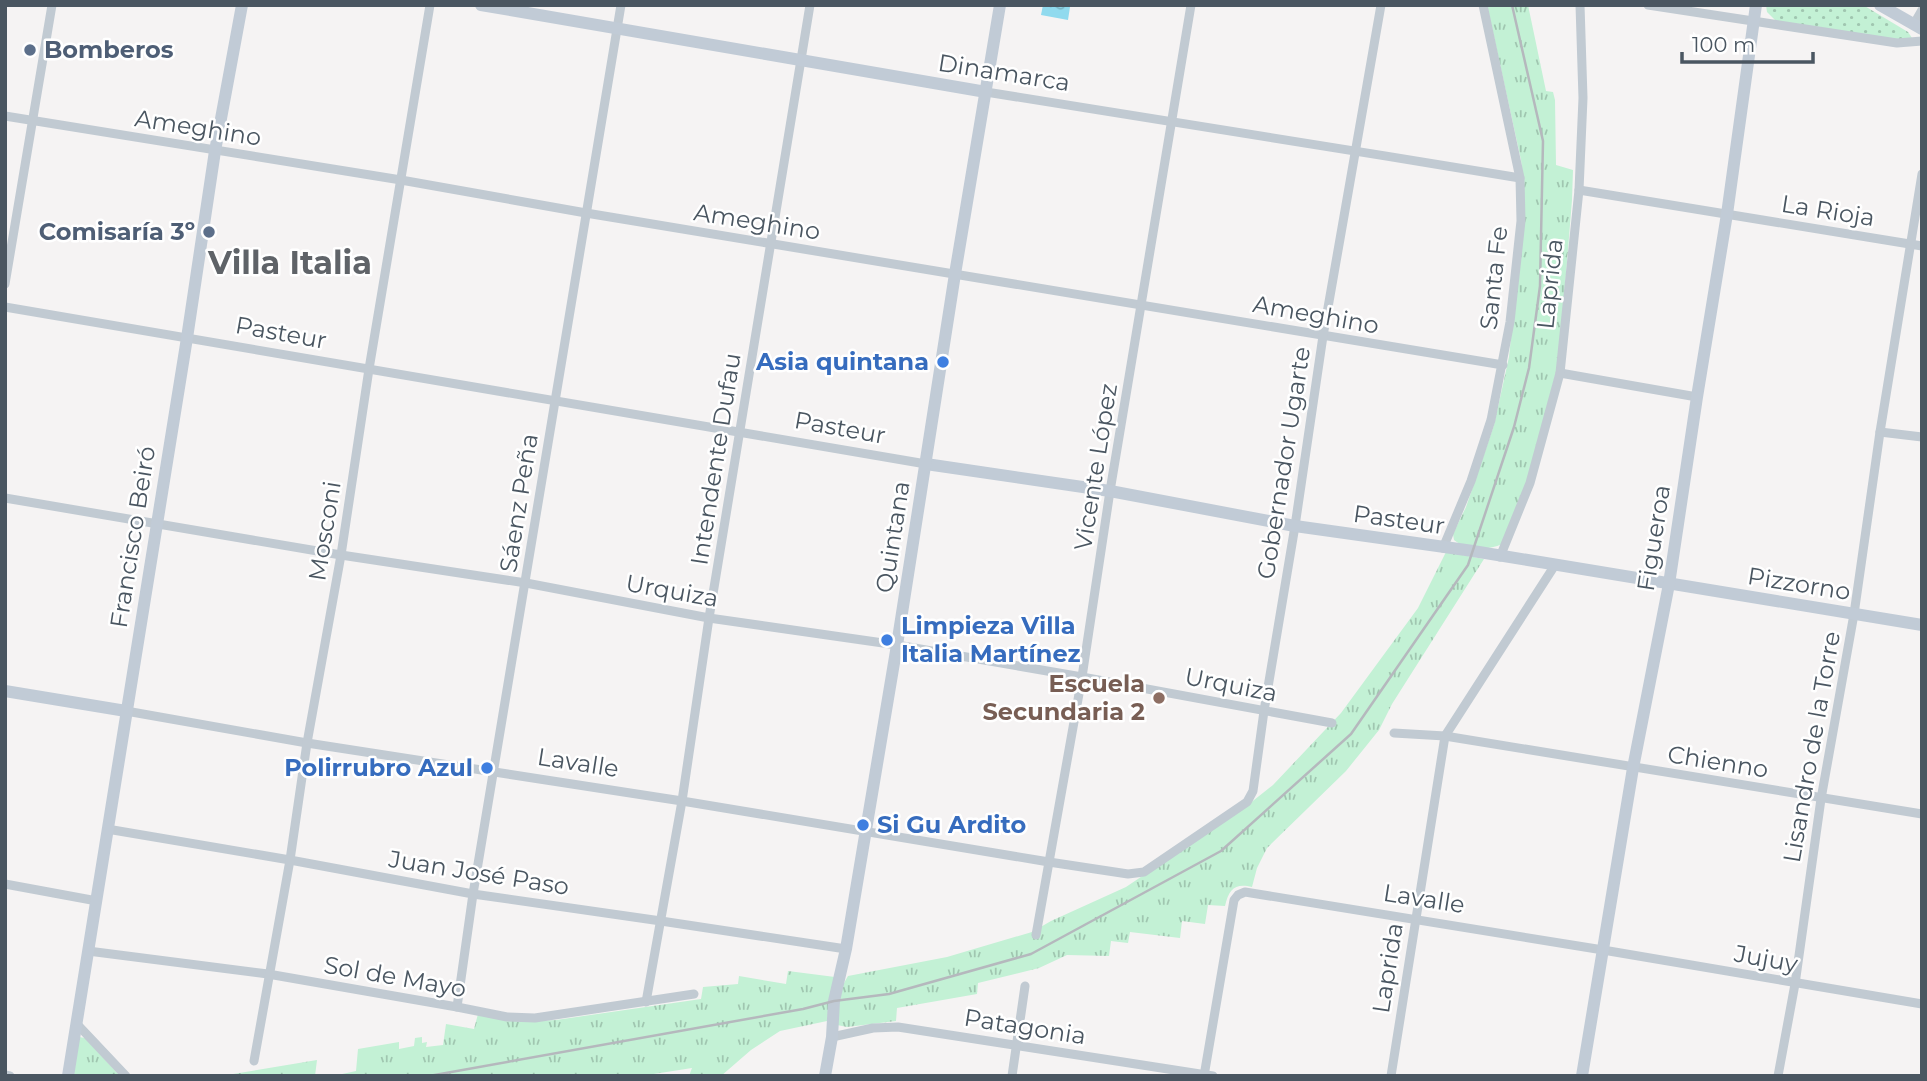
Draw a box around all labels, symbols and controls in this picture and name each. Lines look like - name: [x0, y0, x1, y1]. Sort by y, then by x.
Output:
- scale bar: [1682, 21, 1813, 65]
- text: 100 m: [1692, 32, 1755, 57]
- place label: Bomberos: [44, 35, 174, 64]
- marker: Bomberos: [22, 42, 38, 58]
- street label: Dinamarca: [936, 48, 1072, 97]
- street label: Ameghino: [133, 103, 263, 152]
- street label: La Rioja: [1779, 189, 1877, 232]
- street label: Ameghino: [692, 197, 822, 246]
- place label: Comisaría 3º: [39, 217, 195, 246]
- marker: Comisaría 3º: [201, 224, 217, 240]
- street label: Santa Fe: [1474, 225, 1513, 331]
- street label: Laprida: [1530, 237, 1569, 331]
- district label: Villa Italia: [207, 243, 372, 282]
- street label: Ameghino: [1251, 289, 1381, 340]
- street label: Pasteur: [233, 310, 329, 355]
- street label: Gobernador Ugarte: [1251, 345, 1316, 581]
- place label: Asia quintana: [755, 347, 929, 376]
- street label: Intendente Dufau: [684, 351, 747, 567]
- marker: Asia quintana: [935, 354, 951, 370]
- street label: Vicente López: [1068, 381, 1123, 553]
- street label: Pasteur: [792, 405, 888, 450]
- street label: Sáenz Peña: [493, 432, 544, 574]
- street label: Francisco Beiró: [104, 444, 161, 630]
- street label: Mosconi: [302, 479, 347, 583]
- street label: Quintana: [869, 479, 916, 595]
- street label: Figueroa: [1631, 483, 1676, 593]
- street label: Pasteur: [1351, 499, 1447, 540]
- street label: Pizzorno: [1746, 561, 1853, 606]
- street label: Urquiza: [623, 568, 721, 613]
- place label: Limpieza Villa Italia Martínez: [901, 611, 1081, 668]
- street label: Lisandro de la Torre: [1777, 629, 1846, 865]
- marker: Limpieza Villa Italia Martínez: [879, 632, 895, 648]
- street label: Urquiza: [1182, 661, 1280, 708]
- place label: Escuela Secundaria 2: [983, 669, 1145, 726]
- marker: Escuela Secundaria 2: [1151, 690, 1167, 706]
- street label: Chienno: [1666, 739, 1771, 784]
- street label: Lavalle: [535, 742, 621, 783]
- place label: Polirrubro Azul: [284, 753, 473, 782]
- marker: Polirrubro Azul: [479, 760, 495, 776]
- place label: Si Gu Ardito: [877, 810, 1026, 839]
- marker: Si Gu Ardito: [855, 817, 871, 833]
- street label: Juan José Paso: [386, 844, 571, 901]
- street label: Lavalle: [1381, 878, 1467, 919]
- street label: Laprida: [1366, 921, 1409, 1015]
- street label: Jujuy: [1731, 939, 1800, 978]
- street label: Sol de Mayo: [322, 950, 468, 1003]
- street label: Patagonia: [962, 1003, 1088, 1050]

